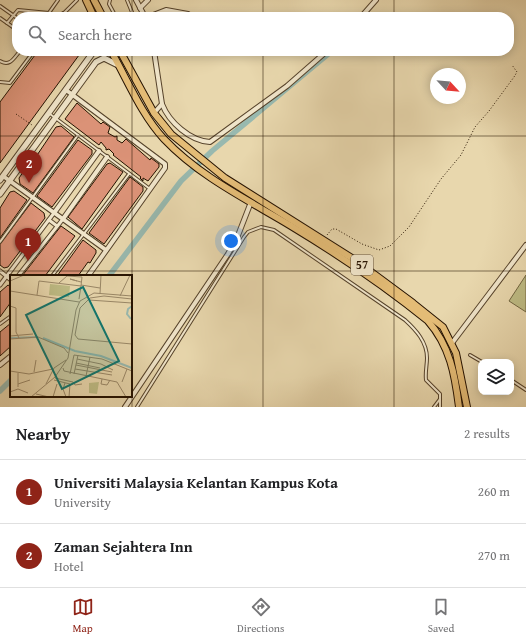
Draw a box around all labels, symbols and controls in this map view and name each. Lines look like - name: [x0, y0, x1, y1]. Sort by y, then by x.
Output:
- search box: [12, 12, 514, 56]
- icon: search: [26, 23, 48, 45]
- text: Search here: [58, 24, 132, 45]
- north arrow: [430, 68, 466, 104]
- pin: 2: [16, 150, 42, 183]
- pin: 1: [15, 228, 41, 261]
- your location: [221, 231, 241, 251]
- road number: 57: [351, 255, 373, 275]
- inset map: [10, 275, 132, 397]
- map controls: [478, 359, 514, 395]
- button: layers: [478, 359, 514, 395]
- text: Nearby: [16, 421, 70, 446]
- text: 2 results: [464, 424, 510, 443]
- text: Universiti Malaysia Kelantan Kampus Kota: [54, 472, 338, 493]
- text: 1: [26, 482, 32, 501]
- text: 260 m: [478, 482, 510, 501]
- text: University: [54, 493, 111, 512]
- text: Zaman Sejahtera Inn: [54, 536, 193, 557]
- text: 2: [26, 546, 32, 565]
- text: 270 m: [478, 546, 510, 565]
- text: Hotel: [54, 557, 84, 576]
- tab: Map: [72, 596, 94, 636]
- tab: Directions: [237, 596, 284, 636]
- tab: Saved: [428, 596, 454, 636]

